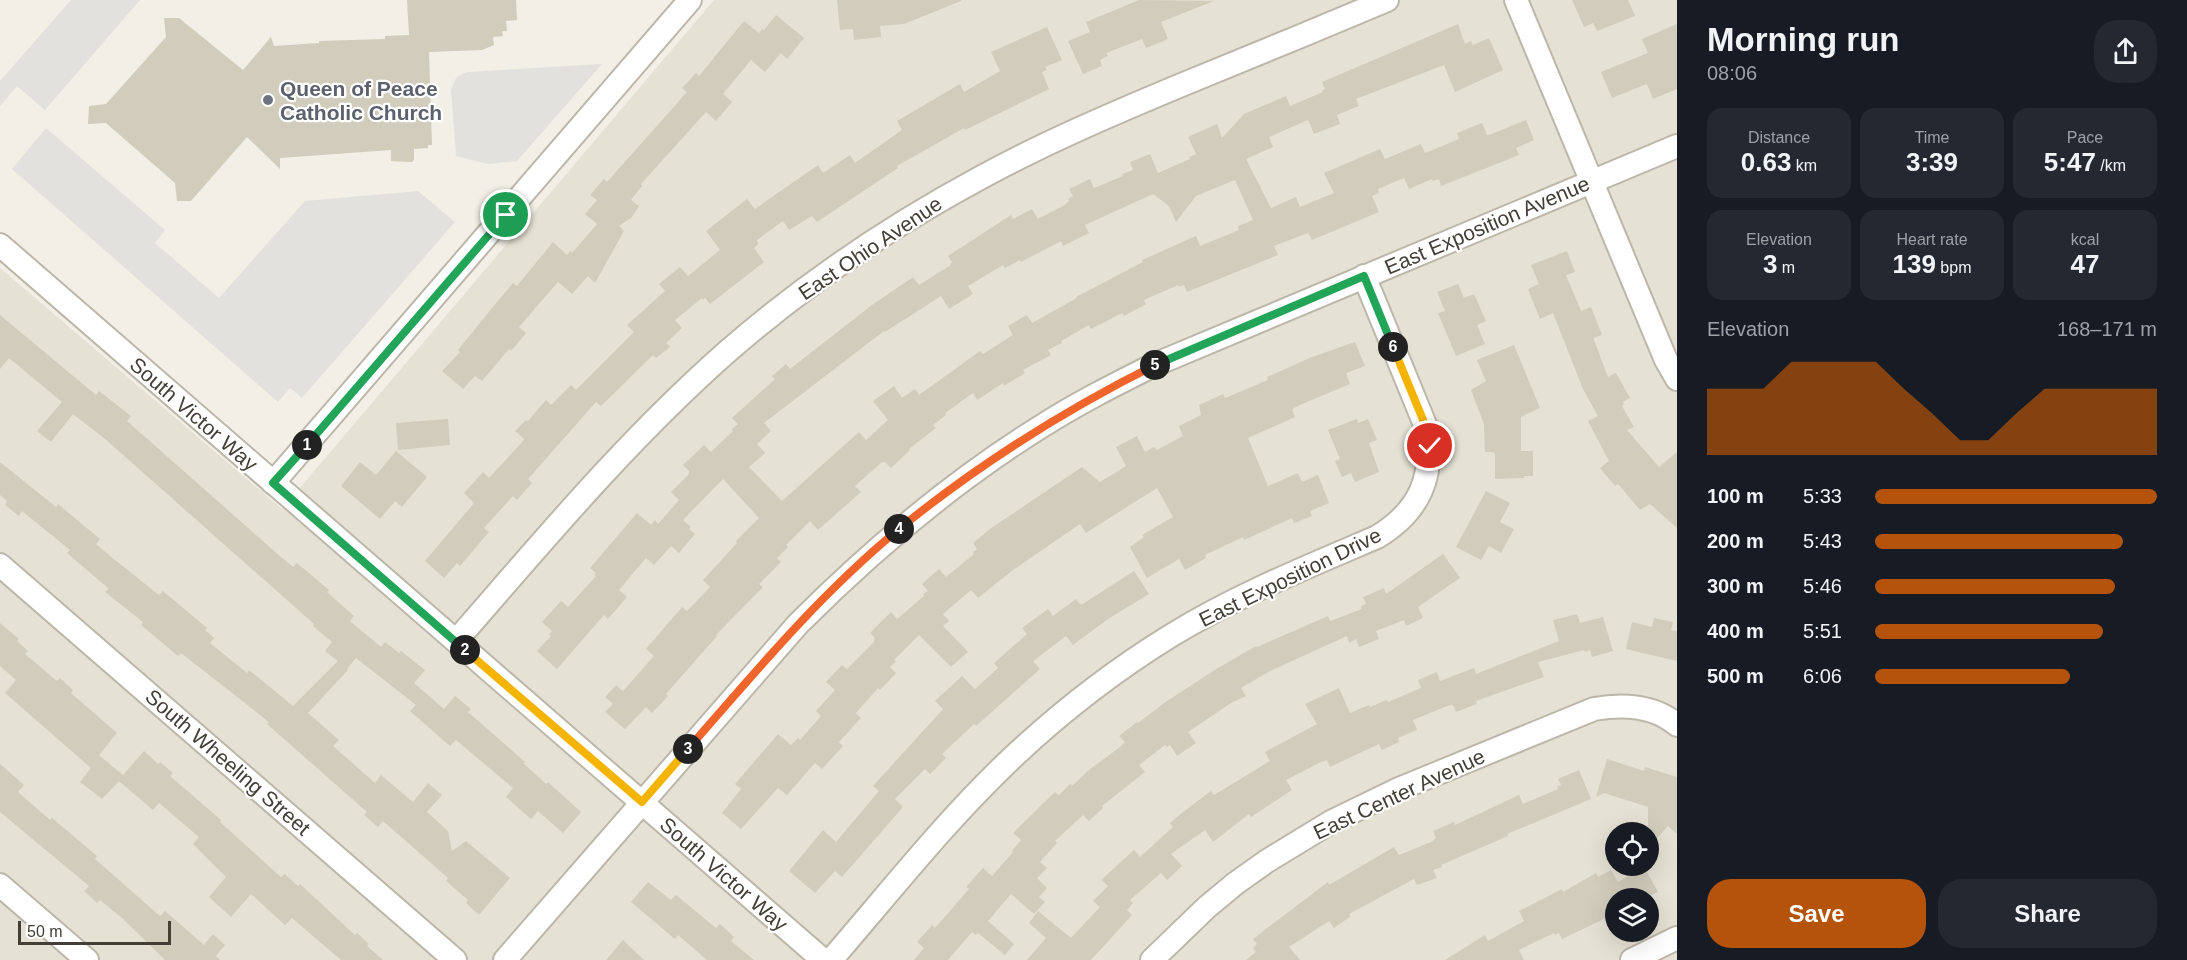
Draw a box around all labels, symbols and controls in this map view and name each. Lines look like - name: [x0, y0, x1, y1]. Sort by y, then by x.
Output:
- button: share: [2094, 20, 2157, 83]
- text: Morning run: [1707, 21, 1899, 58]
- text: 08:06: [1707, 62, 1757, 84]
- place label: Queen of Peace Catholic Church: [280, 77, 442, 124]
- marker: Queen of Peace Catholic Church: [261, 93, 275, 107]
- text: Distance: [1748, 129, 1810, 146]
- text: Time: [1915, 129, 1949, 146]
- text: Pace: [2067, 129, 2103, 146]
- text: 0.63: [1741, 147, 1791, 177]
- text: 3:39: [1906, 147, 1958, 177]
- text: 5:47: [2044, 147, 2096, 177]
- text: km: [1791, 157, 1817, 174]
- text: /km: [2096, 157, 2126, 174]
- street label: East Exposition Avenue: [1381, 171, 1593, 279]
- pin: [480, 189, 531, 240]
- street label: East Ohio Avenue: [794, 192, 946, 304]
- icon: arrive: [489, 198, 522, 231]
- text: Elevation: [1746, 231, 1812, 248]
- text: Heart rate: [1896, 231, 1968, 248]
- text: kcal: [2071, 231, 2099, 248]
- text: 3: [1763, 249, 1777, 279]
- text: 139: [1893, 249, 1936, 279]
- text: 47: [2071, 249, 2099, 279]
- text: m: [1777, 259, 1795, 276]
- text: bpm: [1936, 259, 1971, 276]
- text: Elevation: [1707, 318, 1789, 340]
- text: 168–171 m: [2057, 318, 2157, 340]
- pin: 6: [1378, 332, 1408, 362]
- text: 6: [1389, 338, 1397, 355]
- pin: 5: [1140, 350, 1170, 380]
- street label: South Victor Way: [126, 352, 263, 476]
- text: 5: [1151, 356, 1159, 373]
- pin: [1404, 420, 1455, 471]
- icon: check: [1413, 429, 1446, 462]
- pin: 1: [292, 430, 322, 460]
- text: 1: [303, 436, 311, 453]
- text: 100 m: [1707, 485, 1764, 507]
- text: 5:33: [1803, 485, 1842, 507]
- pin: 4: [884, 514, 914, 544]
- text: 4: [895, 520, 903, 537]
- street label: East Exposition Drive: [1195, 523, 1385, 631]
- text: 200 m: [1707, 530, 1764, 552]
- text: 5:43: [1803, 530, 1842, 552]
- text: 300 m: [1707, 575, 1764, 597]
- text: 5:46: [1803, 575, 1842, 597]
- text: 400 m: [1707, 620, 1764, 642]
- text: 5:51: [1803, 620, 1842, 642]
- pin: 2: [450, 635, 480, 665]
- text: 2: [461, 641, 469, 658]
- text: 500 m: [1707, 665, 1764, 687]
- text: 6:06: [1803, 665, 1842, 687]
- street label: South Wheeling Street: [141, 684, 315, 840]
- pin: 3: [673, 734, 703, 764]
- text: 3: [684, 740, 692, 757]
- street label: East Center Avenue: [1310, 744, 1488, 844]
- street label: South Victor Way: [656, 812, 793, 936]
- map controls: [1605, 822, 1659, 942]
- button: locate: [1605, 822, 1659, 876]
- button: Save: [1707, 879, 1926, 948]
- button: Share: [1938, 879, 2157, 948]
- button: layers: [1605, 888, 1659, 942]
- scale bar: [18, 918, 171, 946]
- text: 50 m: [27, 923, 63, 940]

